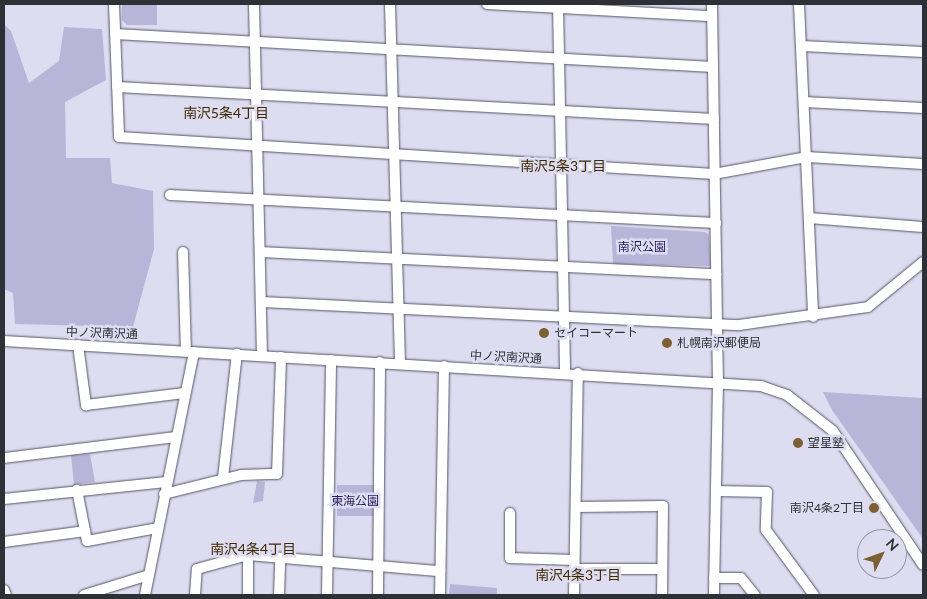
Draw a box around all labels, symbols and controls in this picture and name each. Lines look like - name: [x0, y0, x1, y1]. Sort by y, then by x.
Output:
- district label: 南沢5条4丁目: [183, 105, 269, 121]
- district label: 南沢5条3丁目: [520, 158, 606, 174]
- park label: 南沢公園: [618, 240, 666, 254]
- street label: 中ノ沢南沢通: [66, 325, 138, 341]
- place label: セイコーマート: [554, 326, 638, 340]
- marker: セイコーマート: [538, 327, 550, 339]
- place label: 札幌南沢郵便局: [677, 336, 761, 350]
- marker: 札幌南沢郵便局: [661, 337, 673, 349]
- street label: 中ノ沢南沢通: [470, 348, 542, 366]
- place label: 望星塾: [808, 436, 844, 450]
- marker: 望星塾: [792, 437, 804, 449]
- park label: 東海公園: [331, 494, 379, 508]
- place label: 南沢4条2丁目: [790, 501, 864, 515]
- marker: 南沢4条2丁目: [868, 502, 880, 514]
- north arrow: [857, 529, 907, 579]
- text: N: [883, 535, 903, 554]
- district label: 南沢4条4丁目: [210, 541, 296, 557]
- district label: 南沢4条3丁目: [535, 567, 621, 583]

